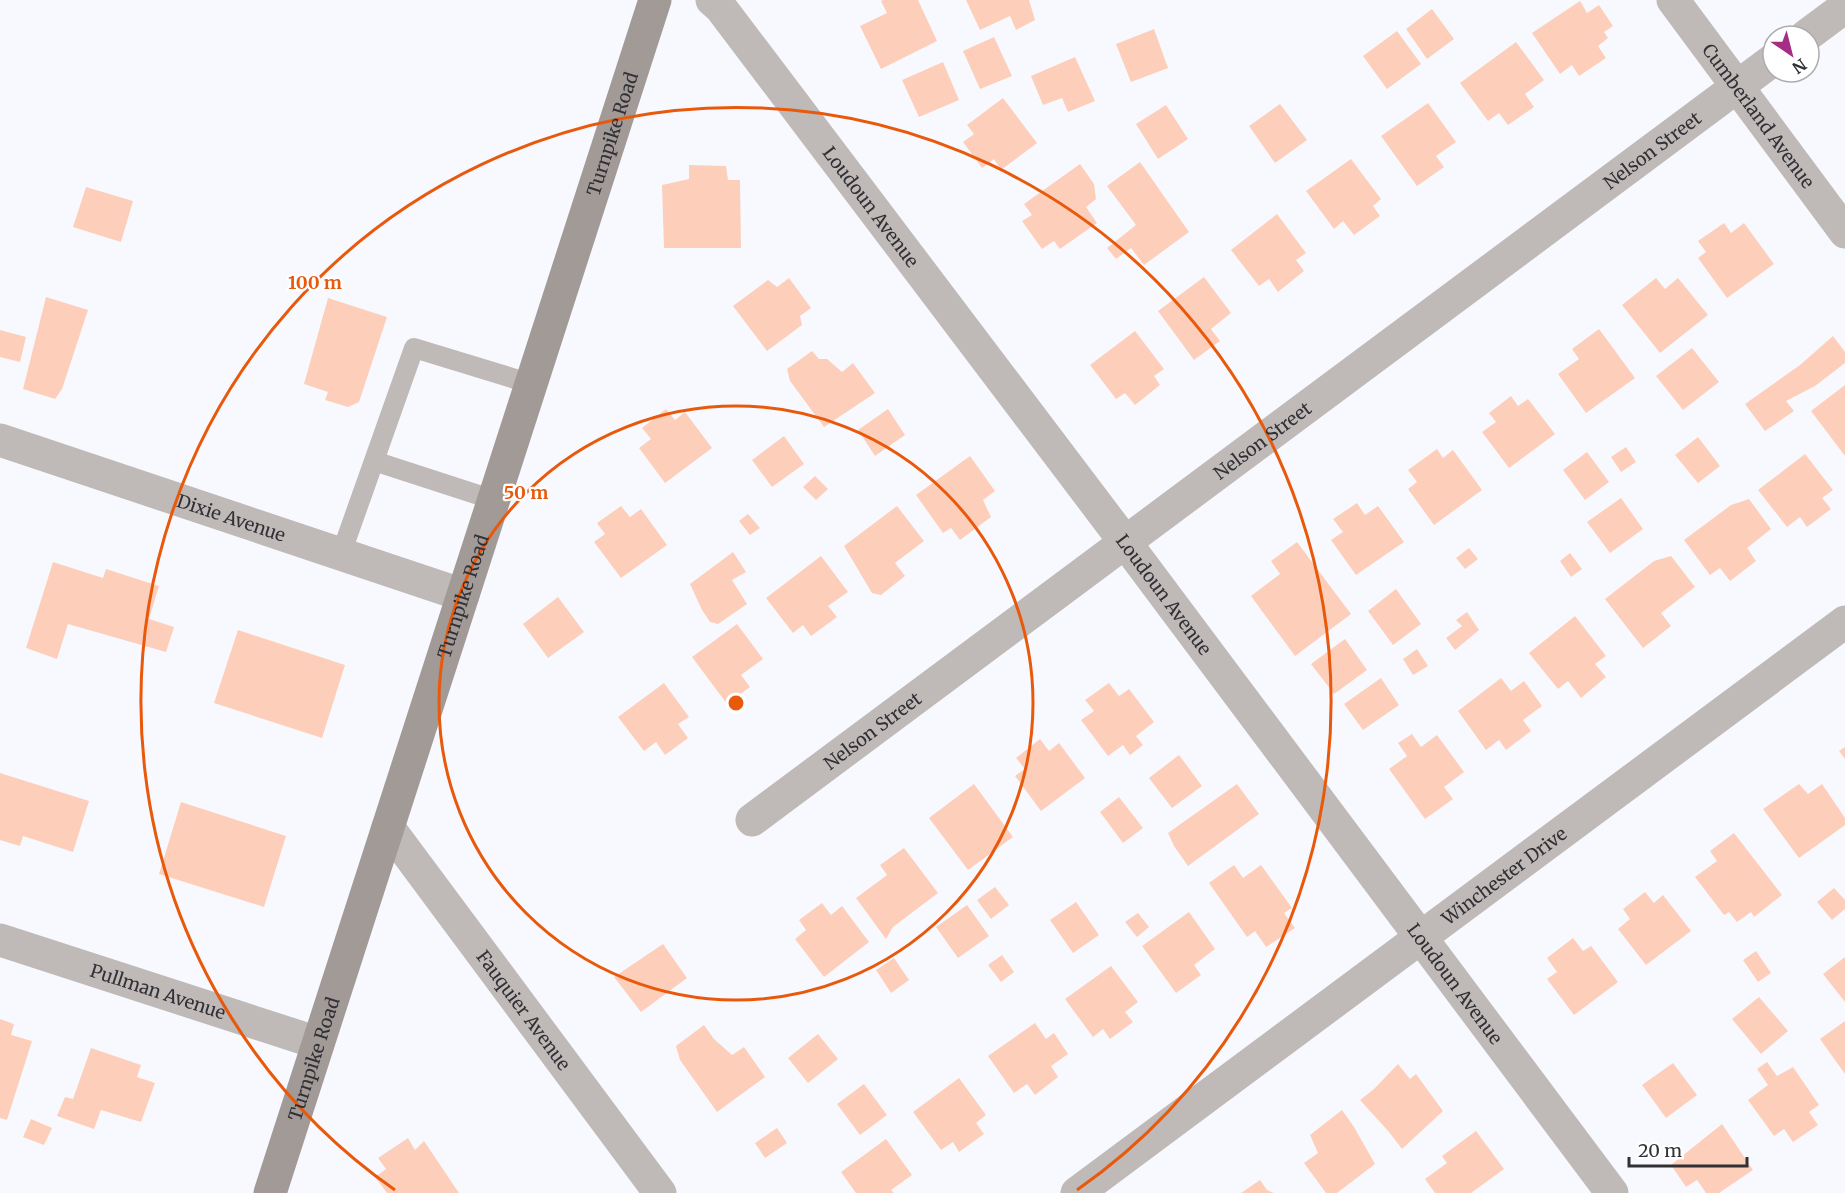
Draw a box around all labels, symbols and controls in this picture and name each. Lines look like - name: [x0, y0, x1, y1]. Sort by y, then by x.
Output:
- north arrow: [1761, 24, 1821, 84]
- street label: Cumberland Avenue: [1698, 39, 1820, 193]
- text: N: [1788, 54, 1811, 78]
- street label: Turnpike Road: [581, 69, 643, 199]
- street label: Nelson Street: [1599, 106, 1705, 194]
- street label: Loudoun Avenue: [818, 142, 924, 271]
- text: 100 m: [288, 271, 342, 294]
- street label: Nelson Street: [1209, 396, 1316, 484]
- text: 50 m: [504, 481, 548, 504]
- street label: Dixie Avenue: [174, 489, 289, 546]
- street label: Loudoun Avenue: [1111, 529, 1217, 659]
- street label: Turnpike Road: [432, 531, 493, 661]
- street label: Nelson Street: [819, 687, 926, 774]
- centre of rings: [726, 693, 746, 713]
- street label: Winchester Drive: [1436, 822, 1571, 930]
- street label: Loudoun Avenue: [1403, 918, 1508, 1048]
- street label: Fauquier Avenue: [472, 946, 576, 1074]
- street label: Pullman Avenue: [87, 958, 229, 1024]
- street label: Turnpike Road: [283, 994, 344, 1124]
- scale bar: [1629, 1130, 1748, 1168]
- text: 20 m: [1638, 1139, 1682, 1162]

